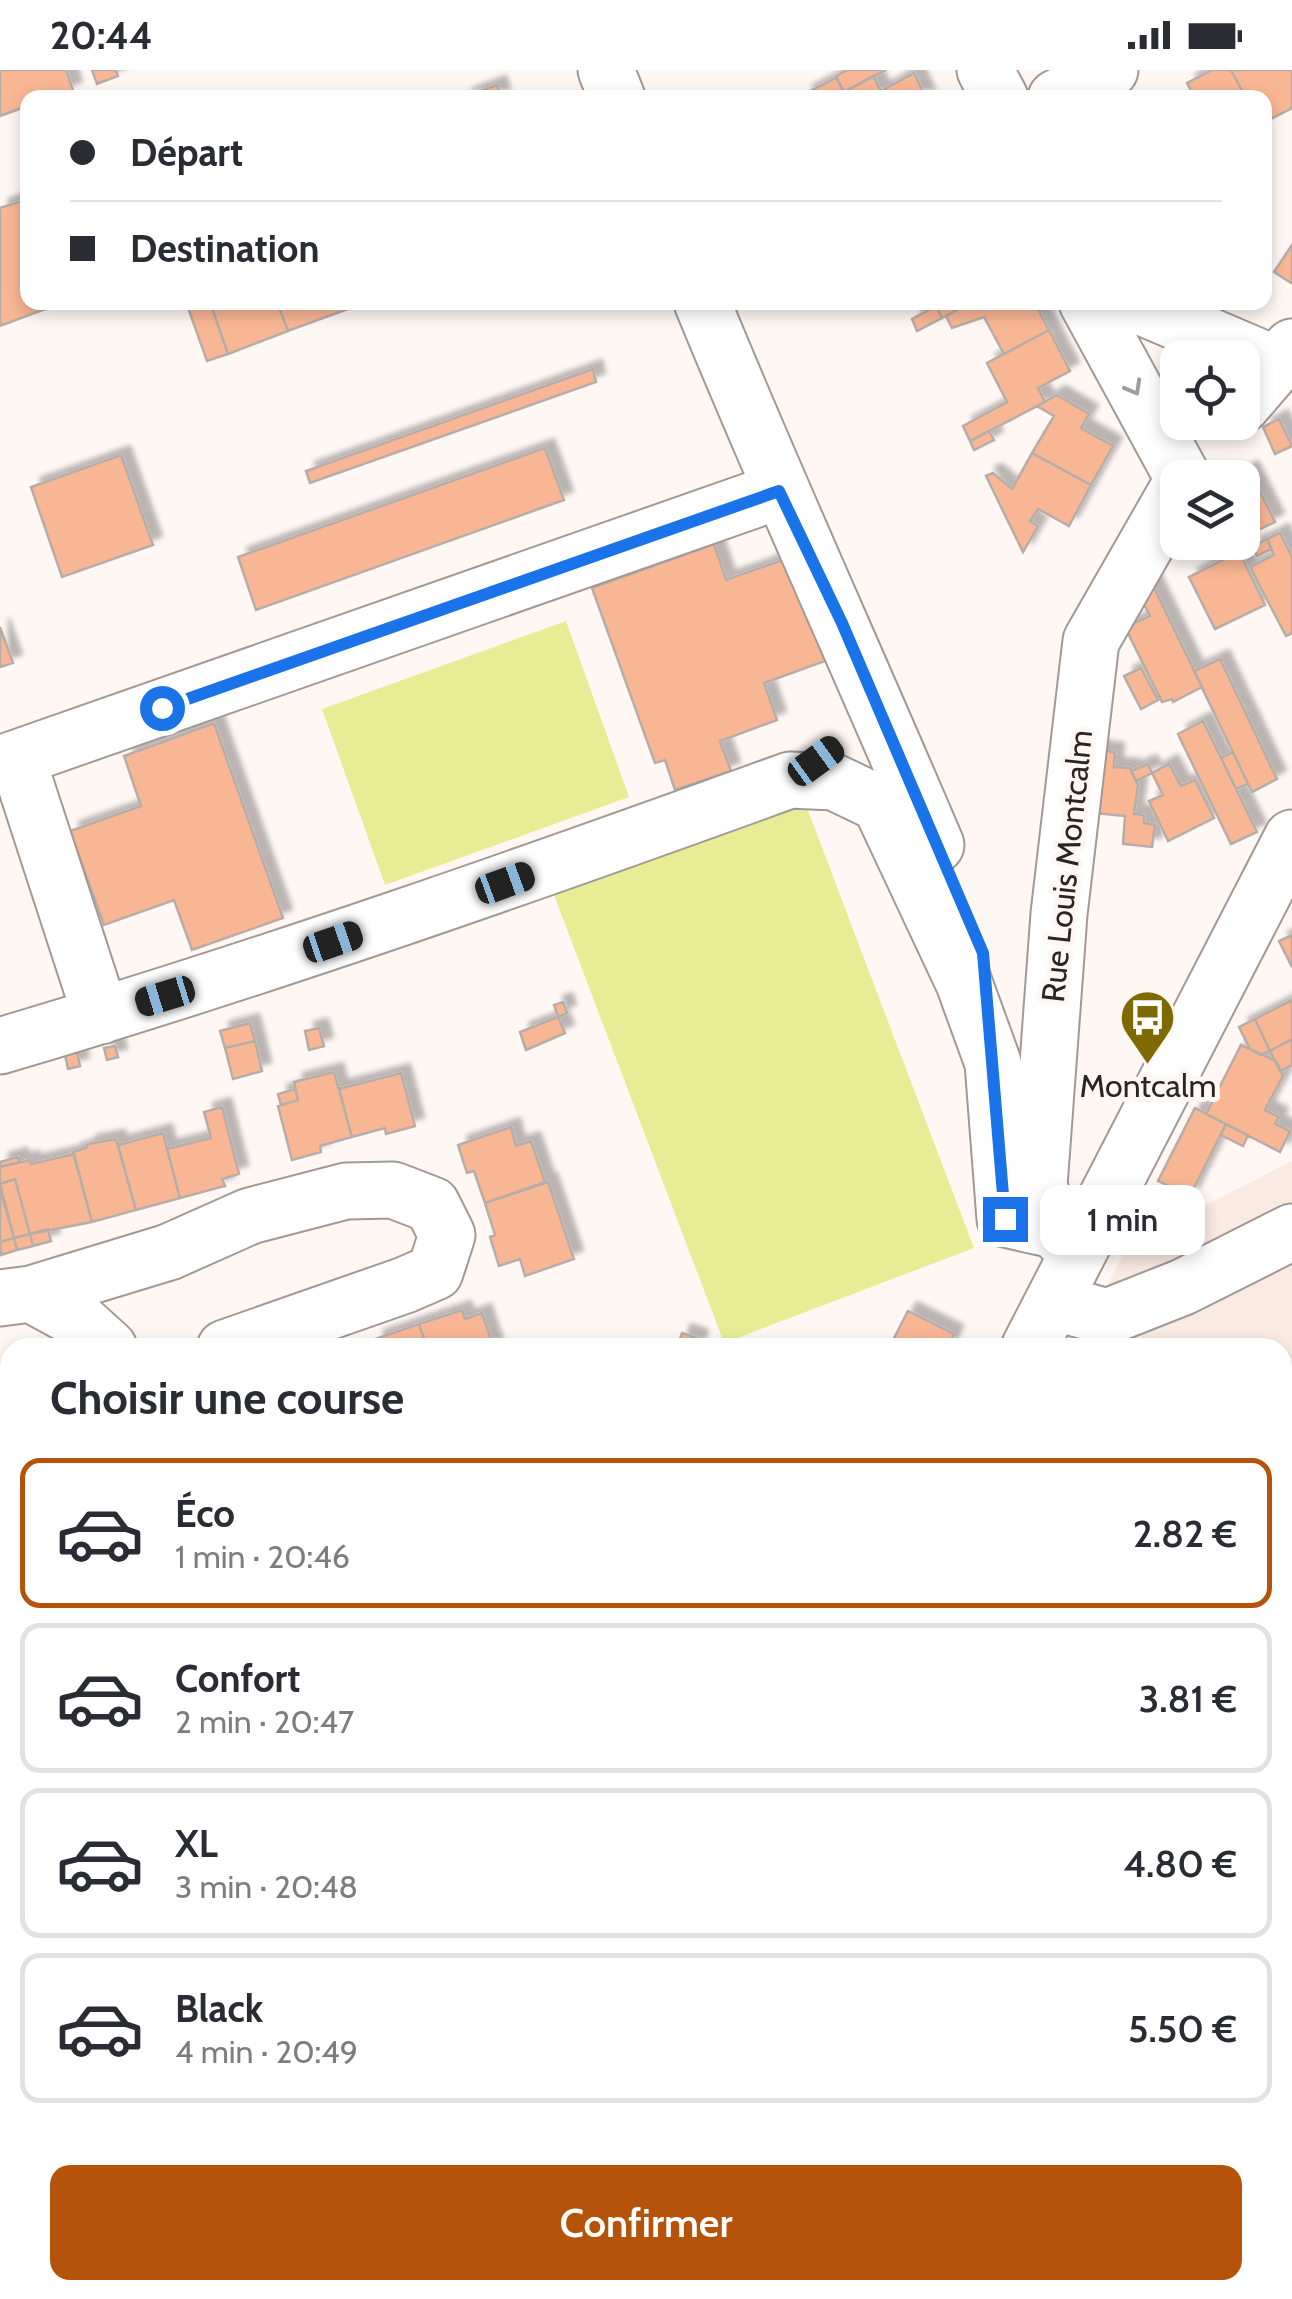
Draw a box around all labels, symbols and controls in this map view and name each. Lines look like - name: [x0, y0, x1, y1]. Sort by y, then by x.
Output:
- text: 20:44: [50, 12, 153, 59]
- text: Départ: [130, 129, 243, 176]
- text: Destination: [130, 225, 319, 272]
- map controls: [1160, 340, 1260, 560]
- button: locate: [1160, 340, 1260, 440]
- one-way arrow: [1122, 377, 1141, 396]
- button: layers: [1160, 460, 1260, 560]
- route start: [140, 686, 185, 731]
- street label: Rue Louis Montcalm: [1033, 728, 1100, 1004]
- car: [783, 731, 849, 791]
- car: [472, 859, 538, 907]
- car: [300, 918, 366, 966]
- car: [132, 973, 198, 1019]
- bus stop icon: Montcalm: [1118, 987, 1178, 1066]
- place label: Montcalm: [1080, 1066, 1217, 1105]
- callout: 1 min: [1040, 1184, 1205, 1254]
- route end: [983, 1197, 1028, 1242]
- text: 1 min: [1087, 1200, 1158, 1239]
- text: Choisir une course: [50, 1371, 404, 1425]
- icon: car: [55, 1488, 145, 1578]
- text: Éco: [175, 1490, 235, 1537]
- text: 2.82 €: [1133, 1510, 1237, 1557]
- text: 1 min · 20:46: [175, 1537, 350, 1576]
- icon: car: [55, 1653, 145, 1743]
- text: Confort: [175, 1655, 300, 1702]
- text: 3.81 €: [1139, 1675, 1237, 1722]
- text: 2 min · 20:47: [175, 1702, 354, 1741]
- icon: car: [55, 1818, 145, 1908]
- text: XL: [175, 1820, 218, 1867]
- text: 4.80 €: [1123, 1840, 1237, 1887]
- text: 3 min · 20:48: [175, 1867, 358, 1906]
- icon: car: [55, 1983, 145, 2073]
- text: Black: [175, 1985, 263, 2032]
- text: 5.50 €: [1128, 2005, 1237, 2052]
- text: 4 min · 20:49: [175, 2032, 358, 2071]
- button: Confirmer: [50, 2165, 1242, 2280]

